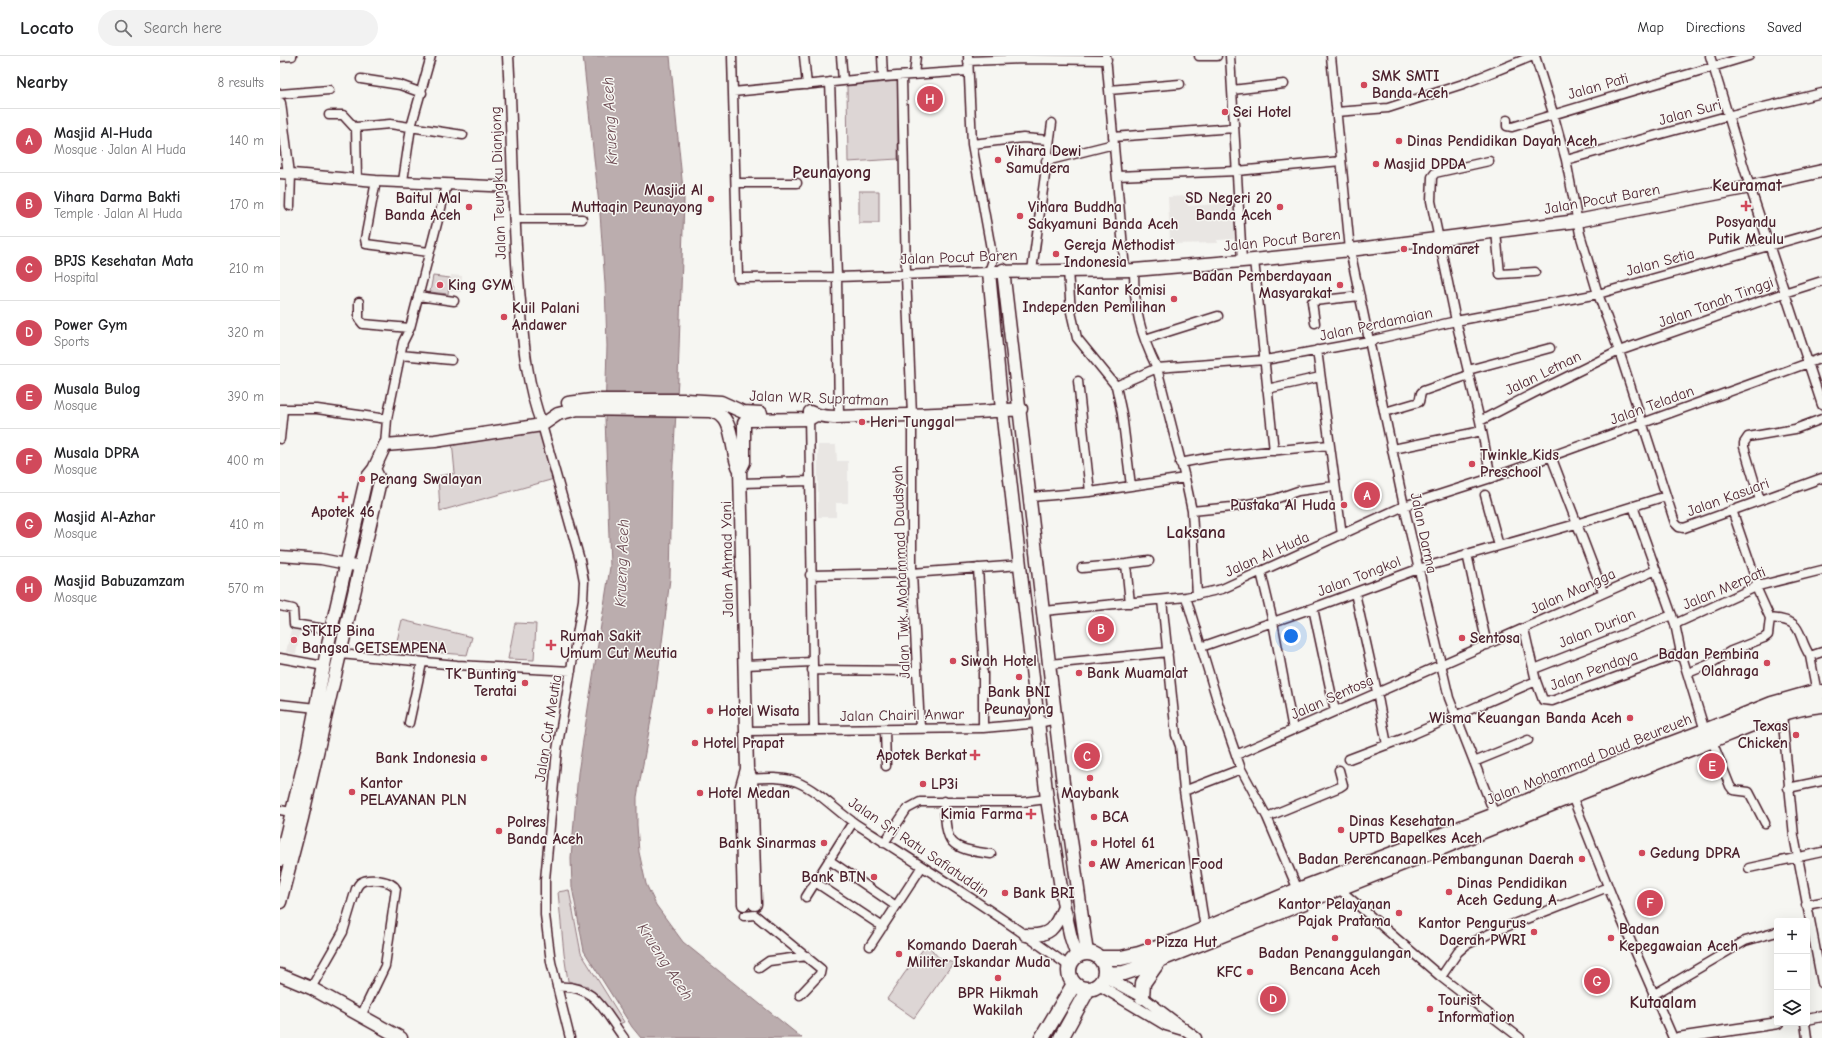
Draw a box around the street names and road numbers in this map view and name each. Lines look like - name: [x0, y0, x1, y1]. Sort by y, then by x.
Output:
- street label: Jalan Pati: [1566, 69, 1630, 103]
- street label: Jalan Suri: [1657, 95, 1723, 129]
- street label: Jalan Teungku Dianjong: [486, 106, 510, 260]
- street label: Jalan Pocut Baren: [1543, 180, 1661, 218]
- street label: Jalan Pocut Baren: [1223, 225, 1341, 255]
- street label: Jalan Setia: [1624, 244, 1696, 280]
- street label: Jalan Pocut Baren: [900, 246, 1018, 268]
- street label: Jalan Tanah Tinggi: [1656, 273, 1776, 331]
- street label: Jalan Perdamaian: [1318, 303, 1434, 345]
- street label: Jalan Letnan: [1502, 347, 1584, 399]
- street label: Jalan Teladan: [1608, 381, 1696, 429]
- street label: Jalan W.R. Supratman: [749, 387, 889, 409]
- street label: Jalan Twk. Mohammad Daudsyah: [888, 465, 914, 679]
- street label: Jalan Kasuari: [1684, 474, 1772, 520]
- street label: Jalan Darma: [1407, 491, 1441, 575]
- street label: Jalan Ahmad Yani: [717, 501, 737, 617]
- street label: Jalan Al Huda: [1222, 527, 1312, 581]
- street label: Jalan Tongkol: [1315, 552, 1403, 600]
- street label: Jalan Merpati: [1680, 562, 1768, 614]
- street label: Jalan Mangga: [1528, 564, 1618, 618]
- street label: Jalan Durian: [1556, 604, 1638, 652]
- street label: Jalan Pendaya: [1547, 646, 1641, 694]
- street label: Jalan Sentosa: [1288, 671, 1376, 723]
- street label: Jalan Cut Meutia: [531, 673, 565, 783]
- street label: Jalan Chairil Anwar: [840, 705, 964, 725]
- street label: Jalan Mohammad Daud Beureueh: [1484, 710, 1694, 808]
- street label: Jalan Sri Ratu Safiatuddin: [845, 793, 993, 901]

